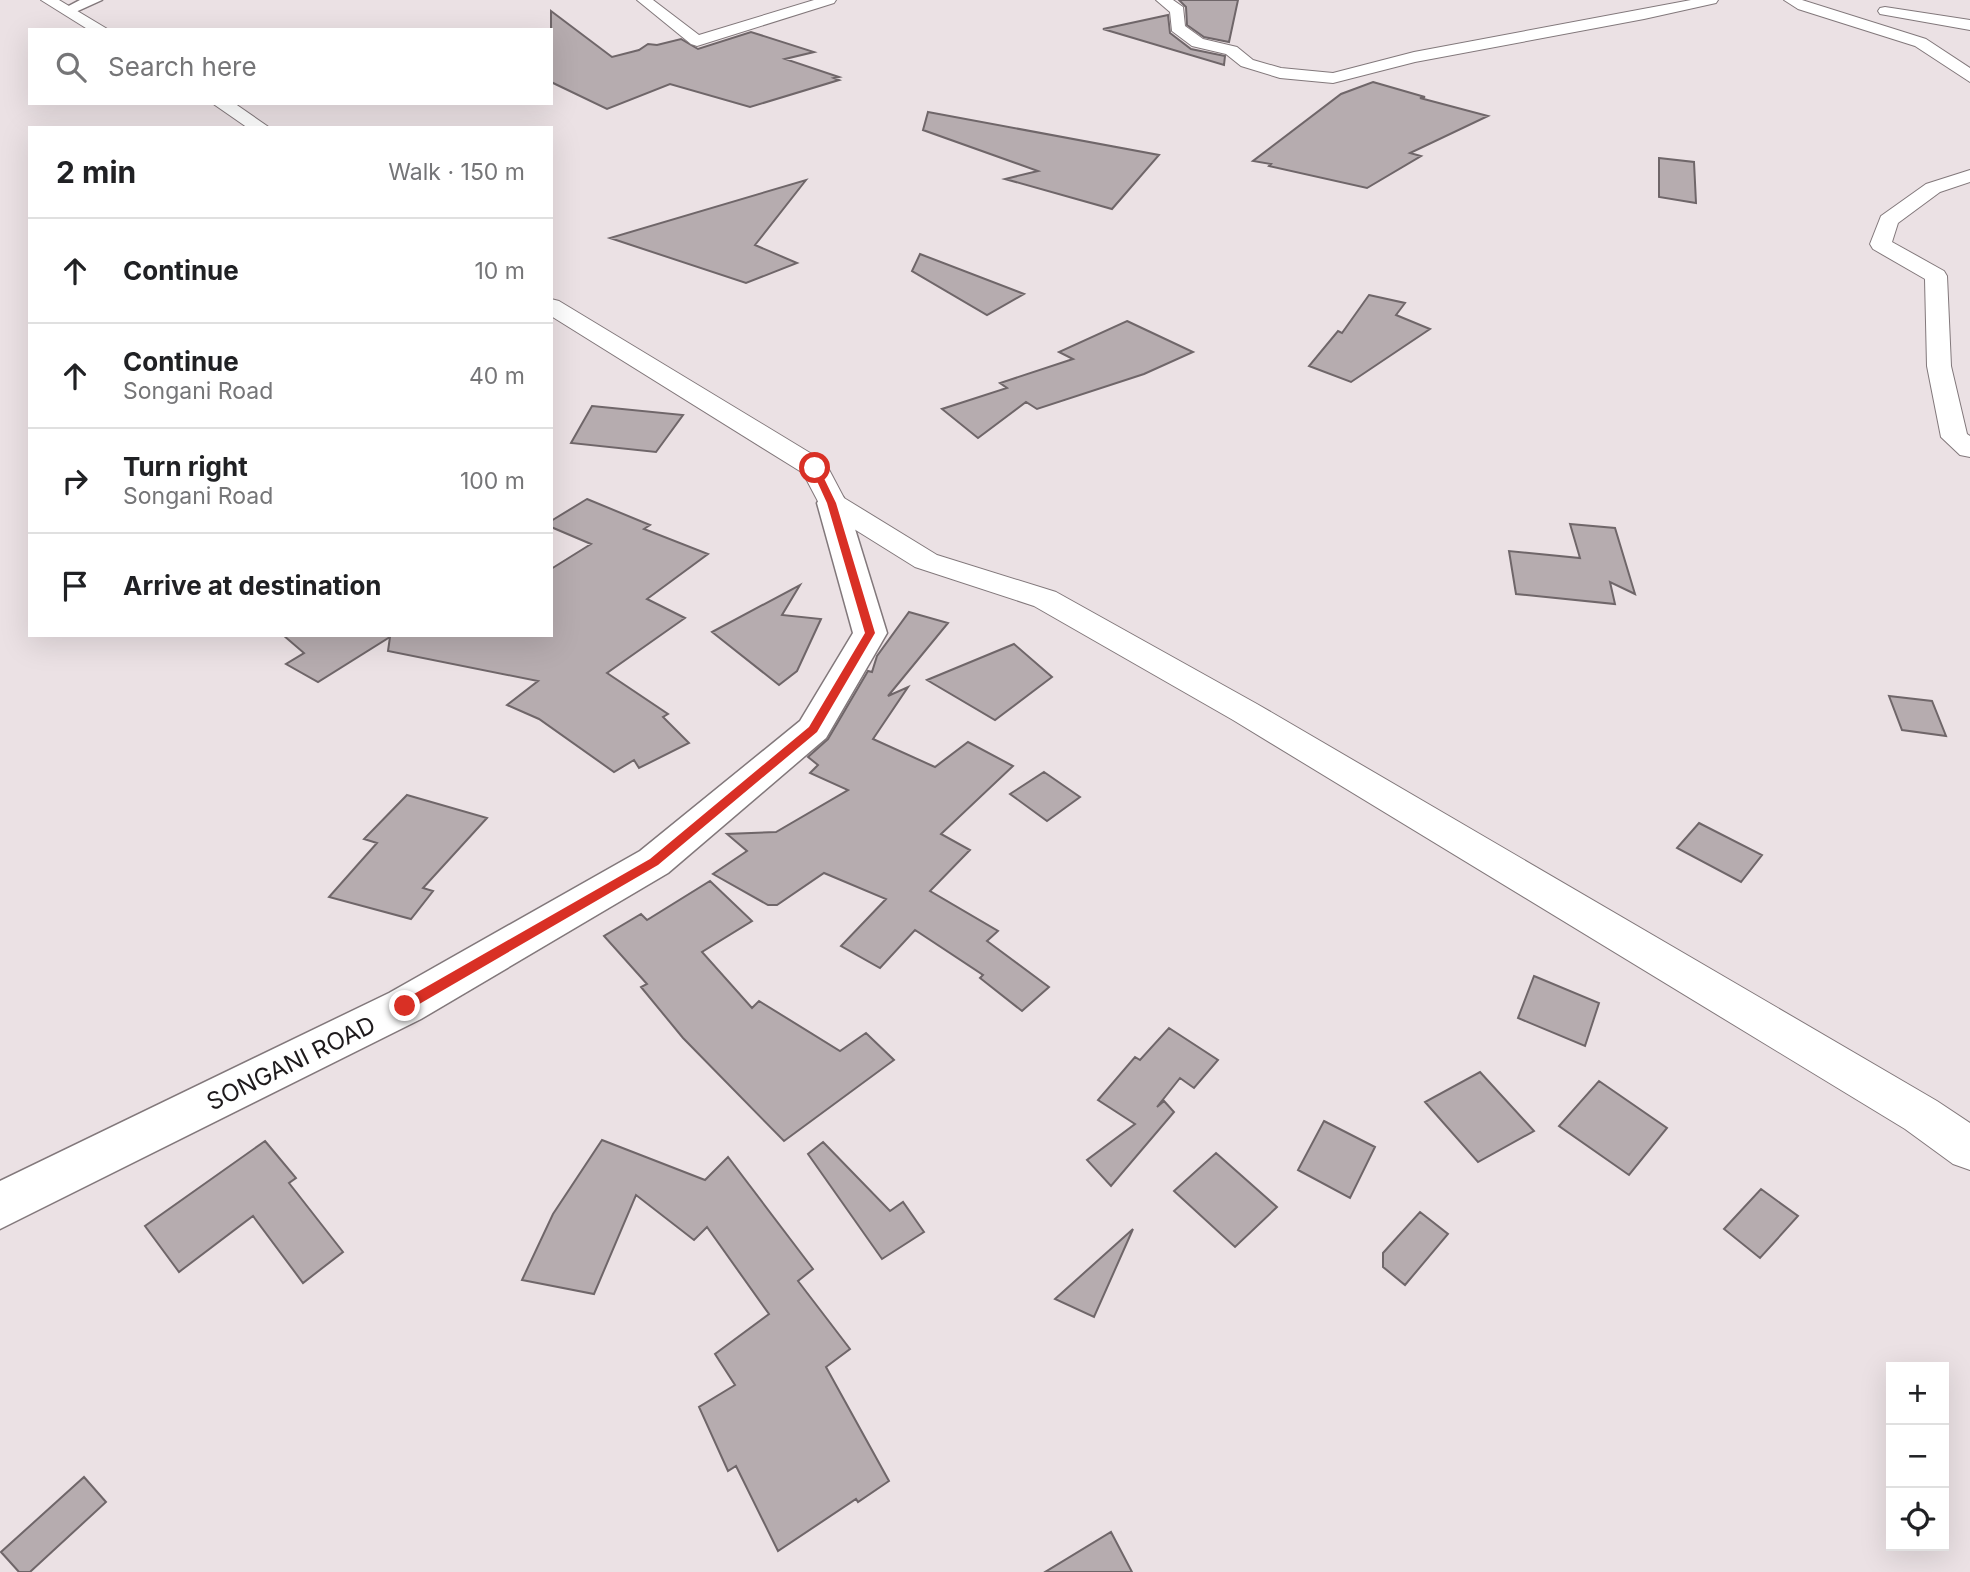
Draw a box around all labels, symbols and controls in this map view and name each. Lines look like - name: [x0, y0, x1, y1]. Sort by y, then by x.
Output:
- search box: [28, 28, 553, 105]
- icon: search: [52, 48, 90, 86]
- text: Search here: [108, 51, 257, 82]
- text: 2 min: [56, 154, 136, 190]
- text: Walk · 150 m: [388, 158, 525, 186]
- icon: ahead: [56, 252, 94, 290]
- text: Continue: [123, 255, 239, 286]
- text: 10 m: [475, 257, 525, 285]
- text: Continue: [123, 346, 239, 377]
- icon: ahead: [56, 357, 94, 395]
- text: 40 m: [469, 362, 525, 390]
- text: Songani Road: [123, 377, 273, 405]
- text: Turn right: [123, 451, 248, 482]
- route start: [799, 452, 830, 483]
- icon: right: [56, 462, 94, 500]
- text: 100 m: [460, 467, 525, 495]
- text: Songani Road: [123, 482, 273, 510]
- icon: arrive: [56, 567, 94, 605]
- text: Arrive at destination: [123, 570, 382, 601]
- route end: [389, 990, 420, 1021]
- street label: SONGANI ROAD: [202, 1010, 380, 1116]
- map controls: [1886, 1362, 1949, 1551]
- button: +: [1886, 1362, 1949, 1425]
- button: −: [1886, 1425, 1949, 1488]
- button: locate: [1886, 1488, 1949, 1551]

